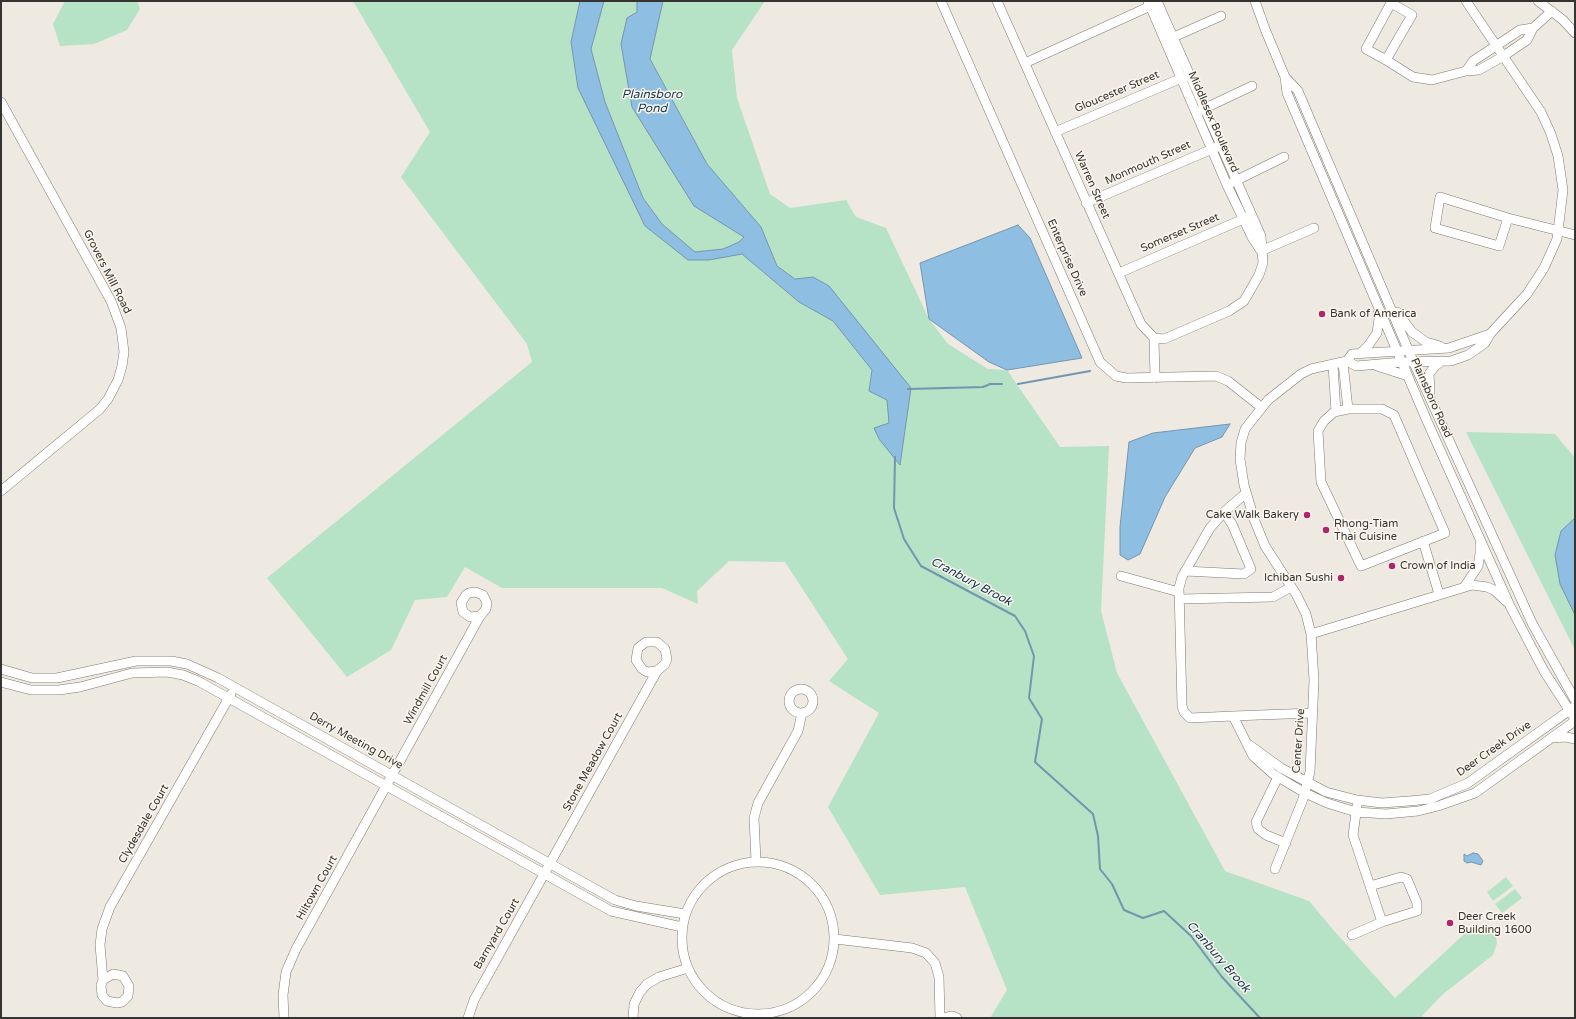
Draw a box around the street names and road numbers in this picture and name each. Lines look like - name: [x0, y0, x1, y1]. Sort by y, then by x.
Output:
- street label: Gloucester Street: [1073, 68, 1161, 116]
- street label: Middlesex Boulevard: [1185, 69, 1241, 175]
- street label: Monmouth Street: [1103, 138, 1193, 188]
- street label: Warren Street: [1071, 149, 1113, 221]
- street label: Somerset Street: [1139, 211, 1221, 255]
- street label: Enterprise Drive: [1044, 217, 1090, 299]
- street label: Grovers Mill Road: [80, 228, 134, 316]
- street label: Plainsboro Road: [1408, 356, 1454, 440]
- street label: Windmill Court: [401, 653, 451, 727]
- street label: Center Drive: [1290, 708, 1308, 774]
- street label: Derry Meeting Drive: [307, 710, 405, 772]
- street label: Stone Meadow Court: [560, 711, 626, 813]
- street label: Deer Creek Drive: [1454, 718, 1534, 780]
- street label: Clydesdale Court: [116, 782, 172, 866]
- street label: Hiltown Court: [294, 853, 340, 923]
- street label: Barnyard Court: [471, 896, 523, 972]

